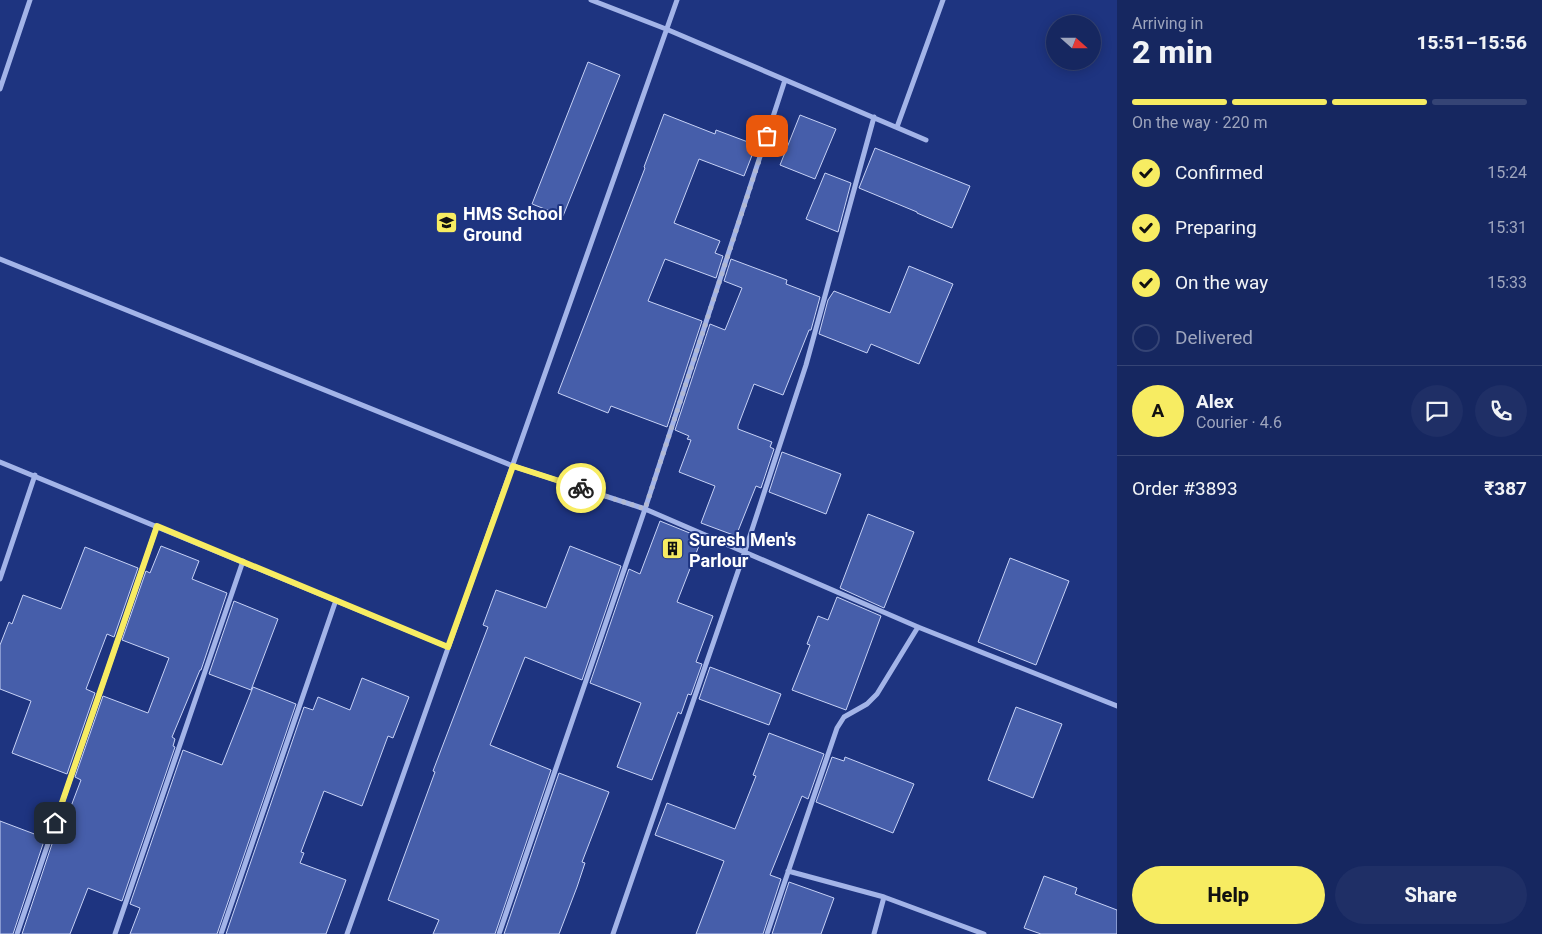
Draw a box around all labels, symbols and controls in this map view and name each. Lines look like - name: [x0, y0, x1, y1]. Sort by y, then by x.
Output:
- text: Arriving in: [1132, 14, 1203, 33]
- north arrow: [1046, 15, 1101, 70]
- map controls: [1046, 15, 1101, 70]
- text: 15:51–15:56: [1416, 31, 1527, 54]
- text: 2 min: [1132, 33, 1213, 71]
- text: On the way · 220 m: [1132, 113, 1268, 132]
- pin: [746, 115, 788, 157]
- icon: bag: [753, 122, 781, 150]
- icon: check: [1132, 159, 1160, 187]
- text: Confirmed: [1175, 161, 1263, 184]
- text: 15:24: [1487, 163, 1527, 182]
- place label: HMS School Ground: [463, 203, 563, 245]
- school or university icon: HMS School Ground: [435, 211, 459, 235]
- icon: check: [1132, 214, 1160, 242]
- text: Preparing: [1175, 216, 1257, 239]
- text: 15:31: [1487, 218, 1527, 237]
- icon: check: [1132, 269, 1160, 297]
- text: On the way: [1175, 271, 1268, 294]
- text: 15:33: [1487, 273, 1527, 292]
- text: Delivered: [1175, 326, 1253, 349]
- button: chat: [1411, 385, 1463, 437]
- button: phone: [1475, 385, 1527, 437]
- text: Alex: [1196, 390, 1234, 413]
- text: A: [1152, 399, 1164, 422]
- text: Courier · 4.6: [1196, 413, 1282, 432]
- courier: [556, 463, 606, 513]
- icon: bike: [567, 474, 595, 502]
- text: Order #3893: [1132, 477, 1238, 500]
- text: ₹387: [1484, 477, 1527, 500]
- place label: Suresh Men's Parlour: [689, 529, 796, 571]
- building icon: Suresh Men's Parlour: [661, 537, 685, 561]
- pin: [34, 802, 76, 844]
- icon: home: [41, 809, 69, 837]
- button: Help: [1132, 866, 1325, 924]
- button: Share: [1335, 866, 1527, 924]

